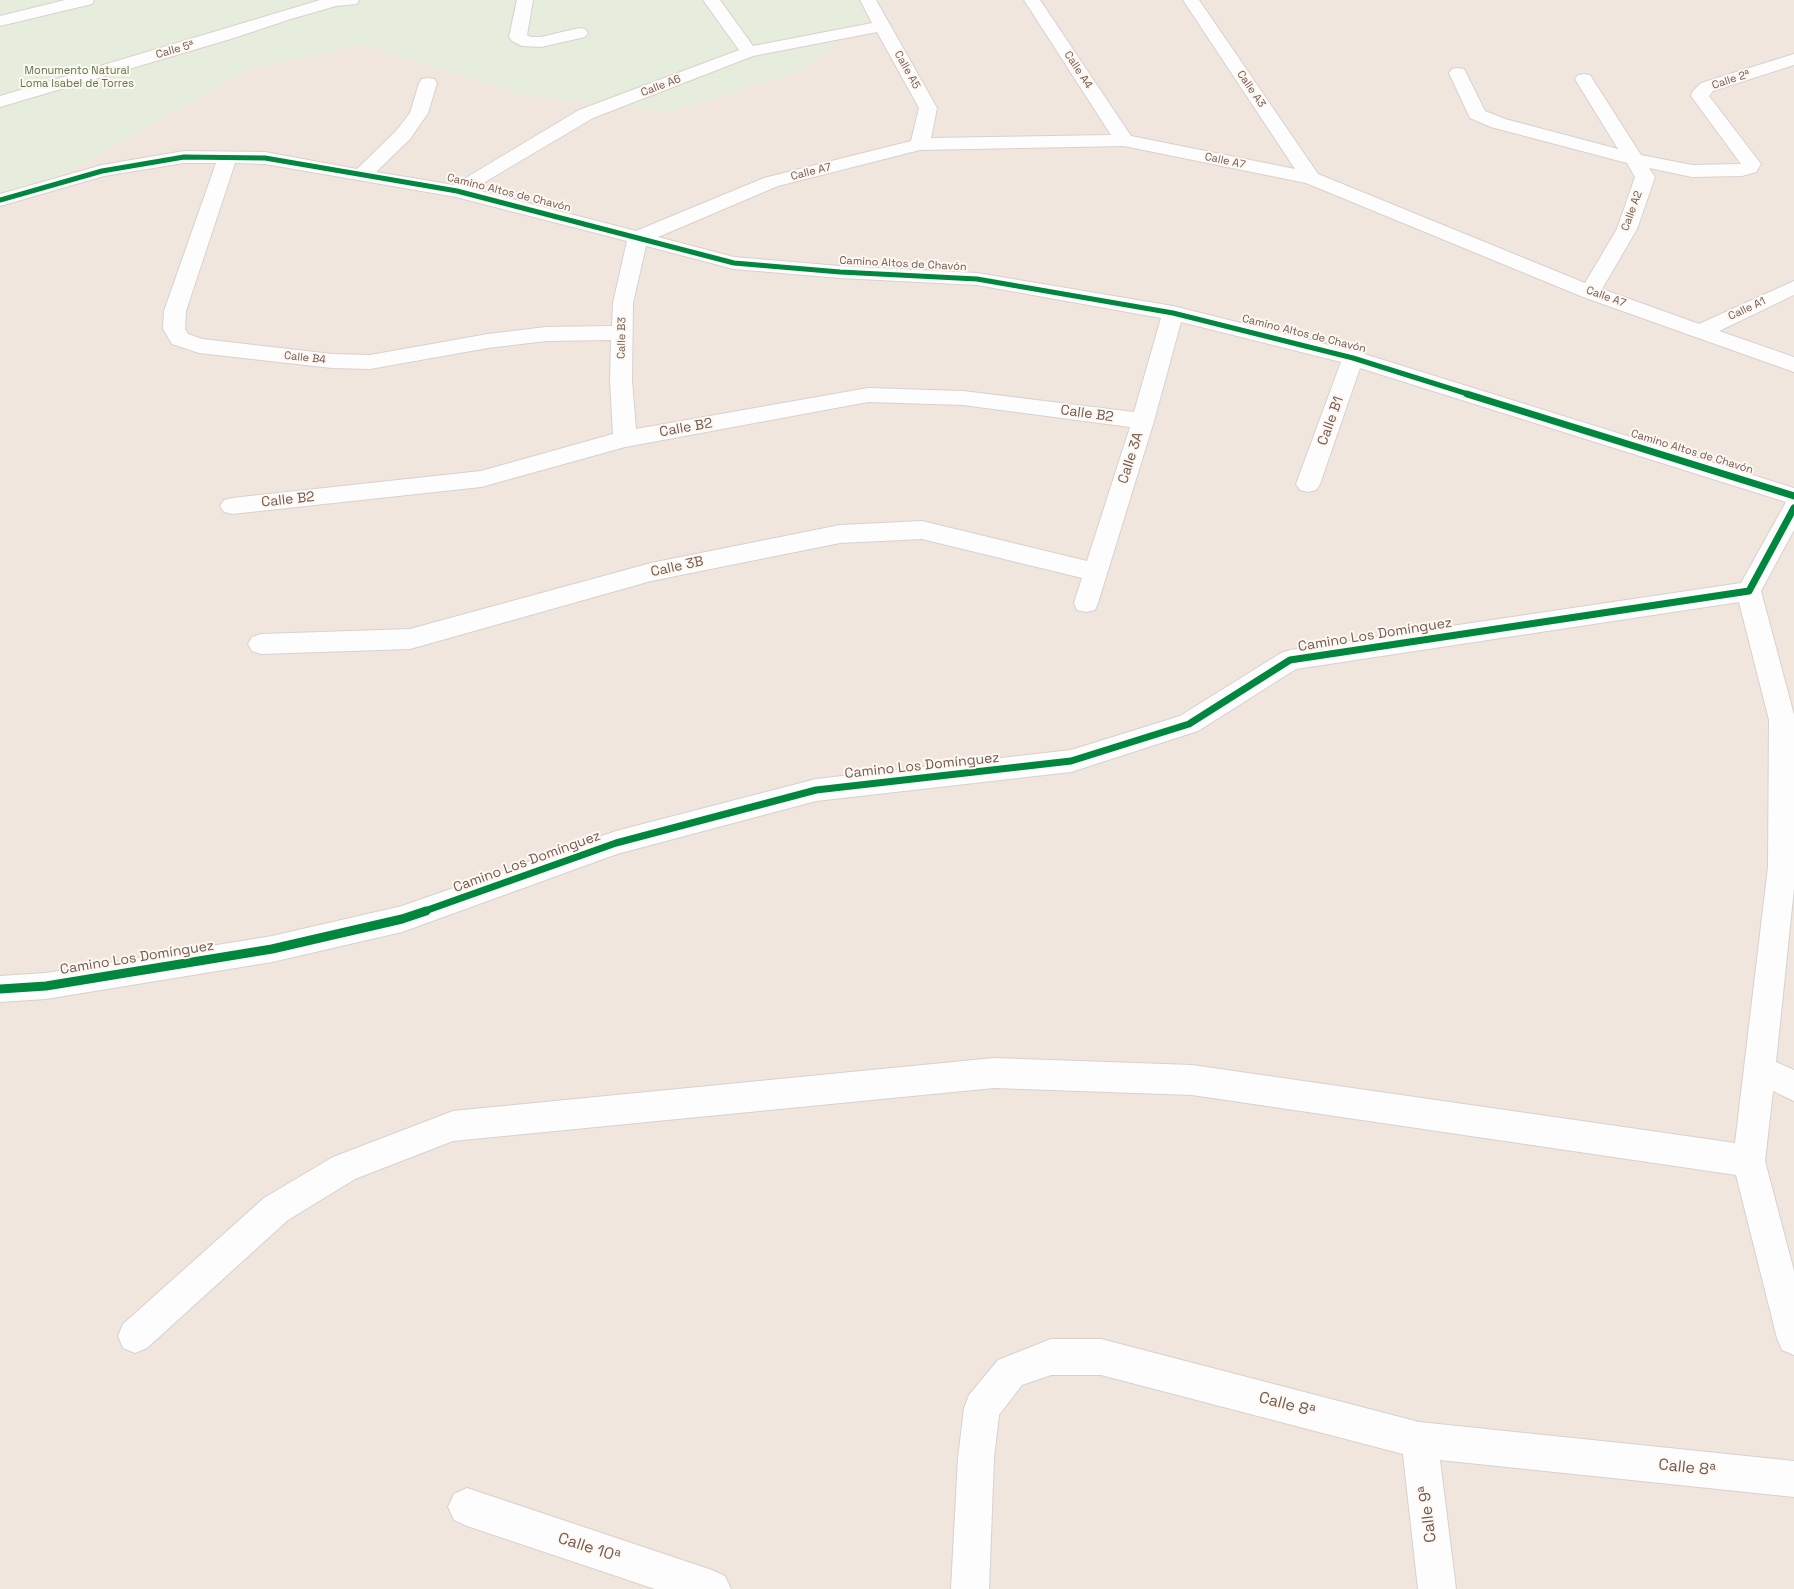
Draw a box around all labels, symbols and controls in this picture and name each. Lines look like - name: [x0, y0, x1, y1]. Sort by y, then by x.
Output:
- street label: Calle 5ª: [154, 38, 196, 62]
- street label: Calle A5: [891, 49, 923, 91]
- street label: Calle A4: [1061, 49, 1095, 91]
- park label: Monumento Natural Loma Isabel de Torres: [20, 64, 134, 90]
- street label: Calle A3: [1234, 68, 1268, 110]
- street label: Calle 2ª: [1710, 68, 1752, 92]
- street label: Calle A6: [639, 72, 683, 100]
- street label: Calle A7: [1203, 150, 1247, 172]
- street label: Calle A7: [789, 161, 833, 183]
- street label: Camino Altos de Chavón: [446, 171, 572, 215]
- street label: Calle A2: [1619, 189, 1645, 233]
- street label: Camino Altos de Chavón: [839, 254, 967, 274]
- street label: Calle A7: [1584, 284, 1628, 310]
- street label: Calle A1: [1726, 295, 1768, 323]
- street label: Camino Altos de Chavón: [1241, 312, 1367, 356]
- street label: Calle B3: [615, 317, 629, 359]
- street label: Calle B4: [283, 349, 327, 367]
- street label: Calle B1: [1314, 394, 1348, 448]
- street label: Calle B2: [1059, 402, 1115, 426]
- street label: Calle B2: [658, 415, 714, 441]
- street label: Camino Altos de Chavón: [1629, 427, 1755, 477]
- street label: Calle 3A: [1115, 430, 1147, 486]
- street label: Calle B2: [261, 489, 315, 511]
- street label: Calle 3B: [649, 553, 705, 581]
- street label: Camino Los Domínguez: [1297, 615, 1453, 655]
- street label: Camino Los Domínguez: [844, 750, 1000, 782]
- street label: Camino Los Domínguez: [451, 828, 603, 896]
- street label: Camino Los Domínguez: [59, 938, 215, 978]
- street label: Calle 8ª: [1257, 1388, 1317, 1422]
- street label: Calle 8ª: [1657, 1455, 1717, 1481]
- street label: Calle 9ª: [1415, 1484, 1441, 1544]
- street label: Calle 10ª: [555, 1529, 623, 1567]

